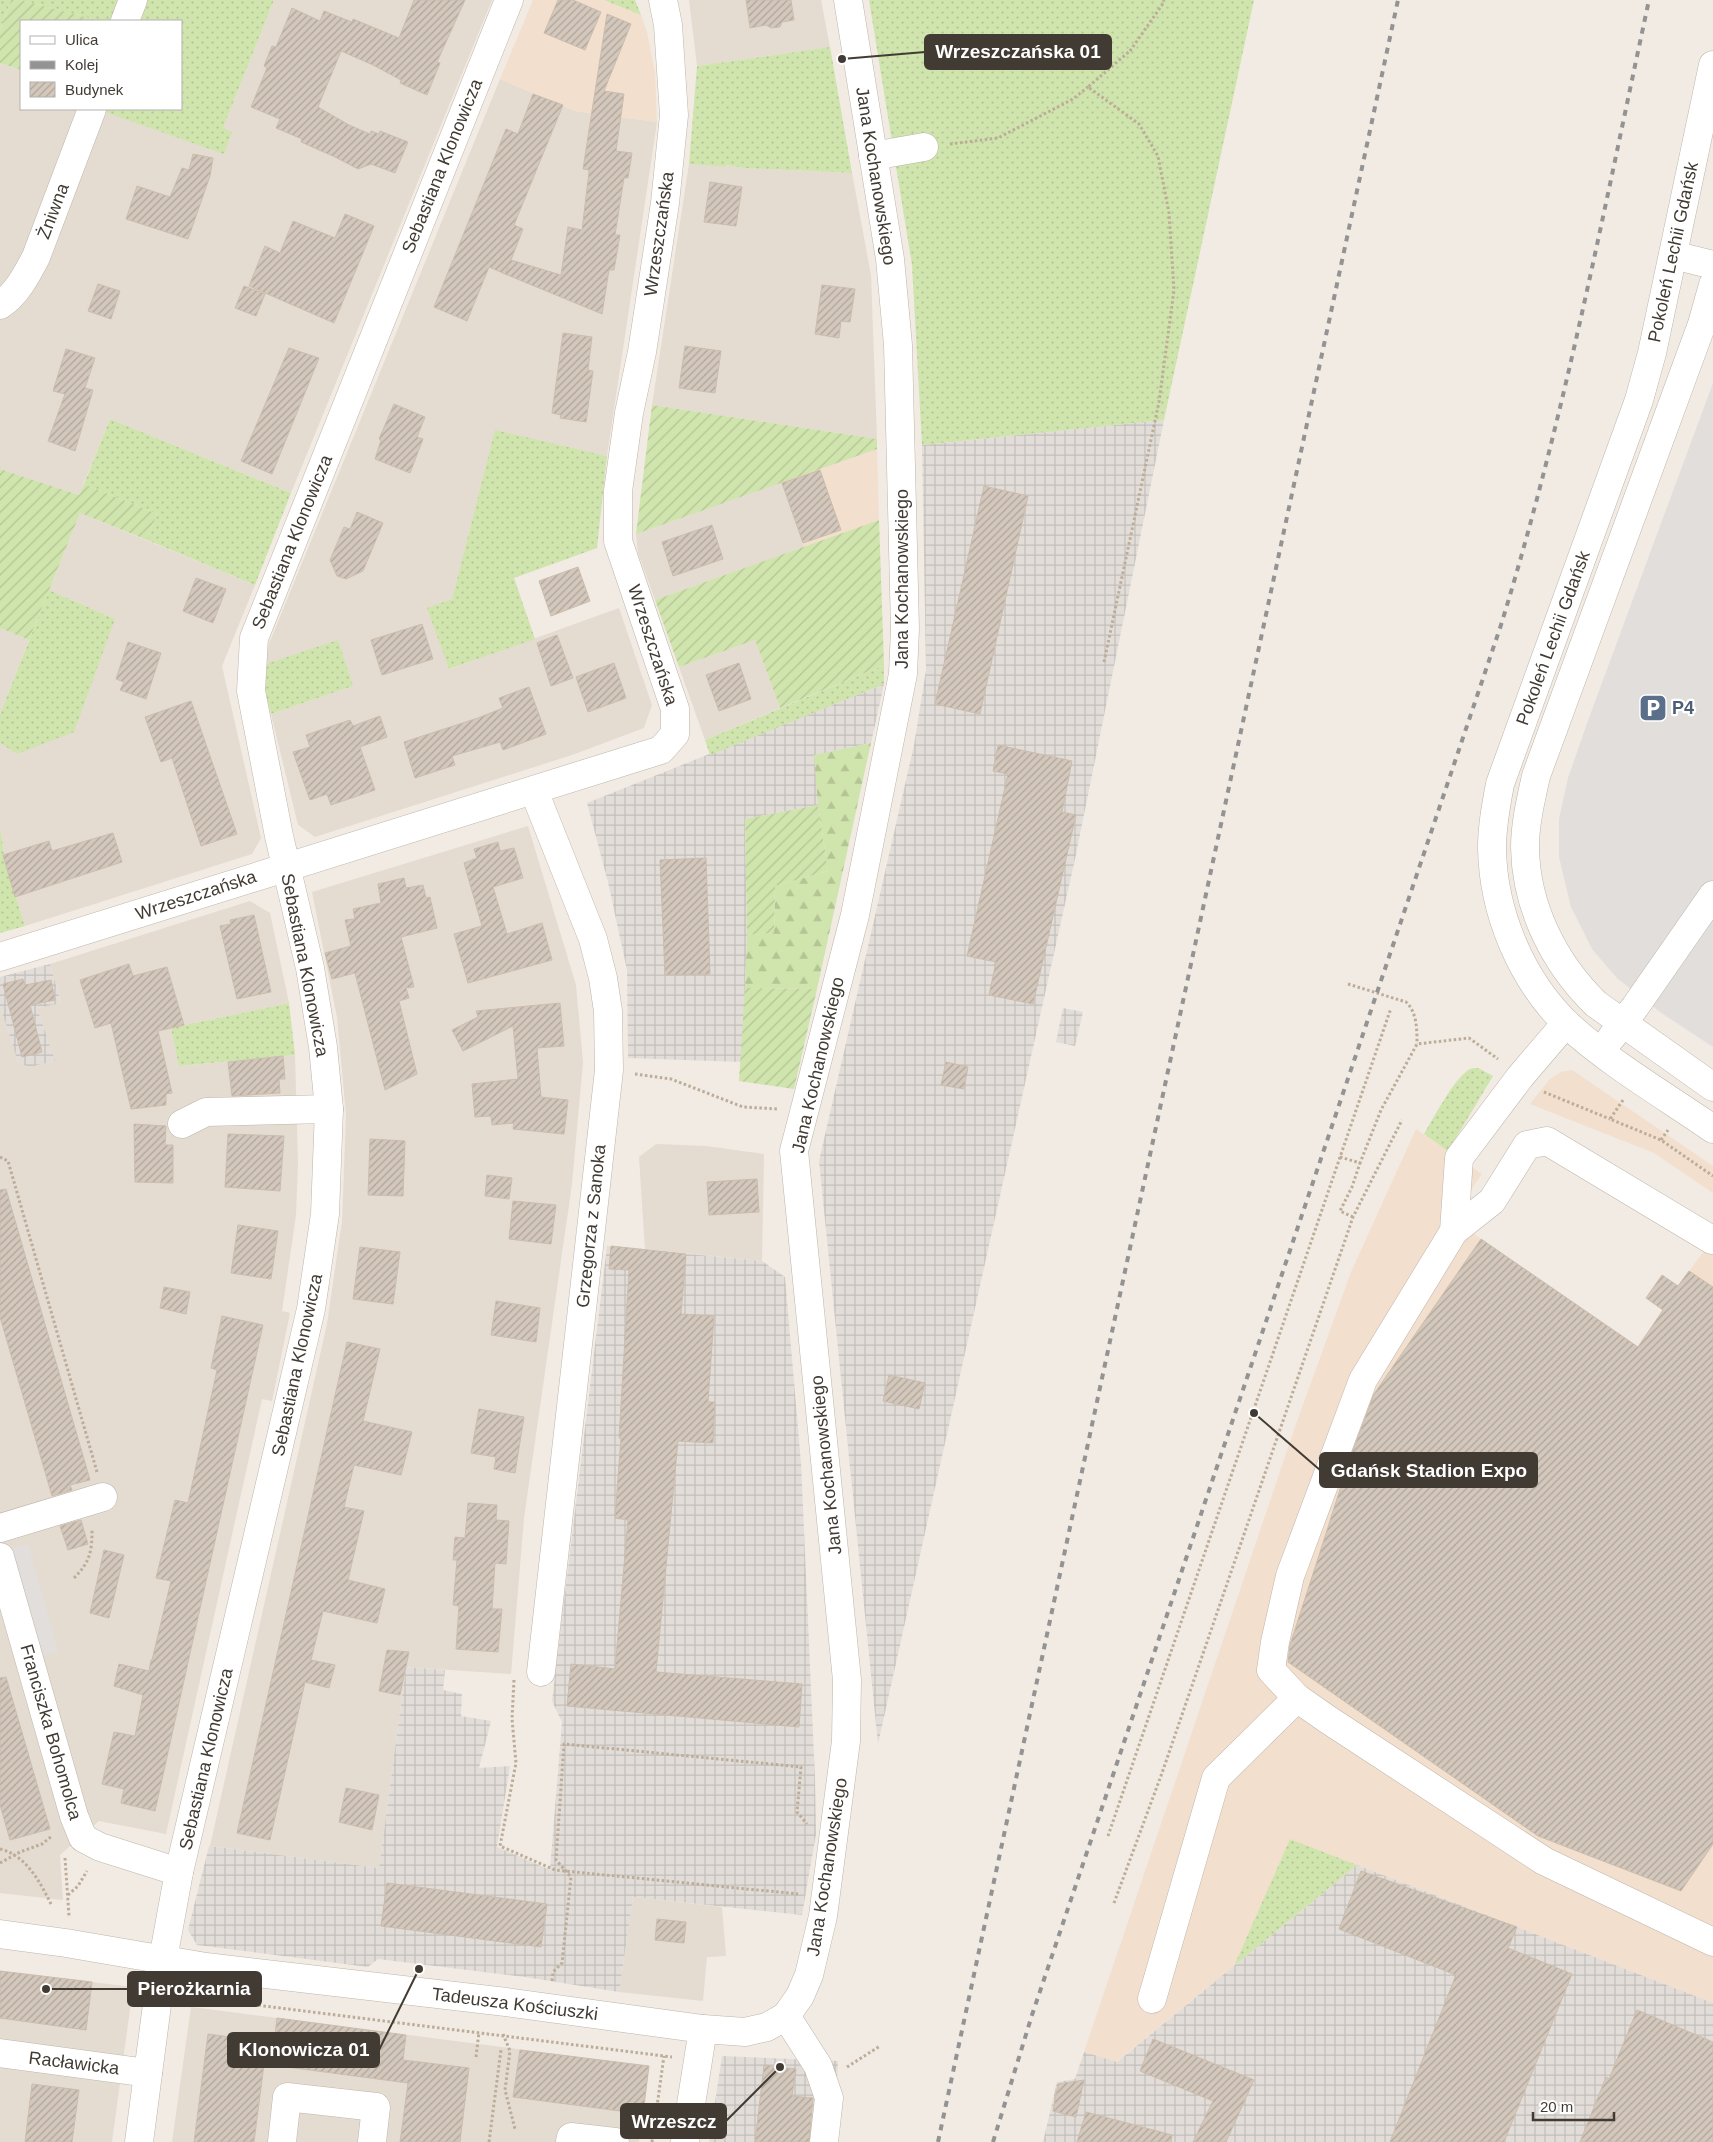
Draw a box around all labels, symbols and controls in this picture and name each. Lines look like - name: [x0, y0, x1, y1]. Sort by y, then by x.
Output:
- legend: [20, 20, 182, 110]
- text: Ulica: [65, 31, 99, 48]
- callout: Wrzeszczańska 01: [925, 35, 1111, 69]
- text: Wrzeszczańska 01: [935, 41, 1101, 62]
- text: Kolej: [65, 56, 98, 73]
- street label: Sebastiana Klonowicza: [398, 75, 487, 256]
- text: Budynek: [65, 81, 124, 98]
- street label: Jana Kochanowskiego: [852, 85, 900, 267]
- street label: Pokoleń Lechii Gdańsk: [1644, 159, 1702, 344]
- street label: Wrzeszczańska: [640, 169, 678, 298]
- street label: Żniwna: [33, 179, 73, 242]
- street label: Sebastiana Klonowicza: [248, 451, 337, 632]
- street label: Jana Kochanowskiego: [892, 489, 912, 669]
- street label: Pokoleń Lechii Gdańsk: [1512, 547, 1594, 728]
- street label: Wrzeszczańska: [624, 582, 682, 709]
- parking icon: P4: [1638, 693, 1668, 723]
- place label: P4: [1672, 698, 1694, 718]
- street label: Wrzeszczańska: [133, 866, 260, 924]
- street label: Sebastiana Klonowicza: [277, 872, 333, 1059]
- street label: Jana Kochanowskiego: [788, 975, 848, 1155]
- street label: Grzegorza z Sanoka: [572, 1142, 610, 1309]
- street label: Sebastiana Klonowicza: [268, 1271, 326, 1458]
- street label: Jana Kochanowskiego: [807, 1374, 845, 1556]
- callout: Gdańsk Stadion Expo: [1320, 1453, 1537, 1487]
- text: Gdańsk Stadion Expo: [1331, 1460, 1527, 1481]
- street label: Franciszka Bohomolca: [16, 1642, 86, 1823]
- street label: Sebastiana Klonowicza: [175, 1665, 237, 1852]
- street label: Jana Kochanowskiego: [803, 1776, 851, 1958]
- callout: Pierożkarnia: [128, 1972, 261, 2006]
- text: Pierożkarnia: [138, 1978, 251, 1999]
- street label: Tadeusza Kościuszki: [431, 1984, 599, 2024]
- callout: Klonowicza 01: [228, 2033, 379, 2067]
- text: Klonowicza 01: [239, 2039, 370, 2060]
- street label: Racławicka: [28, 2048, 121, 2079]
- scale bar: [1533, 2090, 1614, 2122]
- text: 20 m: [1540, 2098, 1573, 2115]
- callout: Wrzeszcz: [621, 2104, 726, 2138]
- text: Wrzeszcz: [631, 2111, 717, 2132]

